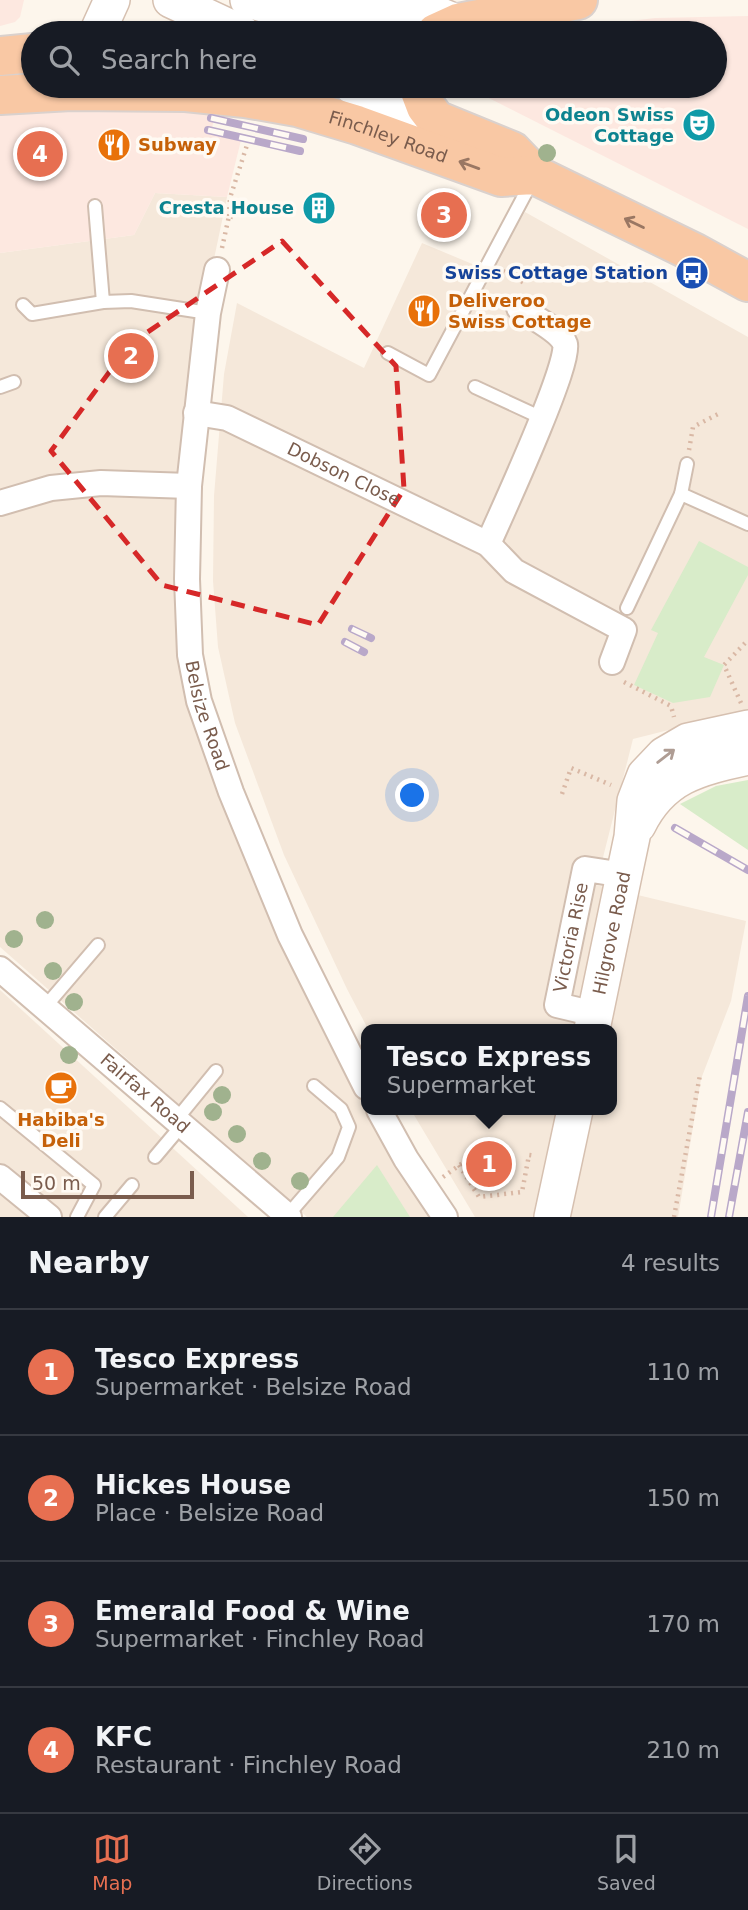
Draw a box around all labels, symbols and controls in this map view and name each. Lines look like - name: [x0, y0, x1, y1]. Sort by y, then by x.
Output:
- search box: [21, 21, 727, 98]
- icon: search: [45, 41, 83, 79]
- text: Search here: [101, 45, 257, 75]
- place label: Odeon Swiss Cottage: [545, 104, 674, 146]
- street label: Finchley Road: [326, 106, 450, 167]
- theatre icon: Odeon Swiss Cottage: [680, 106, 718, 144]
- restaurant icon: Subway: [95, 126, 133, 164]
- pin: 4: [17, 128, 63, 180]
- place label: Subway: [138, 134, 217, 155]
- one-way arrow: [458, 158, 480, 171]
- building icon: Cresta House: [300, 189, 338, 227]
- pin: 3: [421, 189, 467, 241]
- place label: Cresta House: [159, 197, 294, 218]
- one-way arrow: [624, 216, 645, 229]
- bus stop icon: Swiss Cottage Station: [673, 254, 711, 292]
- place label: Swiss Cottage Station: [445, 262, 668, 283]
- place label: Deliveroo Swiss Cottage: [448, 290, 591, 332]
- restaurant icon: Deliveroo Swiss Cottage: [405, 292, 443, 330]
- pin: 2: [108, 330, 154, 382]
- street label: Dobson Close: [284, 438, 404, 510]
- street label: Belsize Road: [181, 659, 234, 773]
- one-way arrow: [656, 748, 674, 763]
- your location: [395, 778, 429, 812]
- street label: Hilgrove Road: [588, 869, 635, 997]
- street label: Victoria Rise: [549, 880, 592, 994]
- popup: [361, 1024, 617, 1115]
- text: Tesco Express: [387, 1042, 591, 1072]
- street label: Fairfax Road: [96, 1049, 194, 1137]
- cafe icon: Habiba's Deli: [42, 1069, 80, 1107]
- text: Supermarket: [387, 1072, 535, 1098]
- place label: Habiba's Deli: [17, 1109, 105, 1151]
- pin: 1: [466, 1138, 512, 1190]
- scale bar: [21, 1168, 194, 1200]
- text: 50 m: [32, 1172, 81, 1194]
- text: Nearby: [28, 1245, 150, 1280]
- text: 4 results: [621, 1250, 720, 1276]
- text: Tesco Express: [95, 1344, 299, 1374]
- text: 1: [43, 1359, 59, 1385]
- text: 110 m: [646, 1359, 720, 1385]
- text: Supermarket · Belsize Road: [95, 1374, 411, 1400]
- text: Hickes House: [95, 1470, 291, 1500]
- text: 2: [43, 1485, 59, 1511]
- text: 150 m: [646, 1485, 720, 1511]
- text: Place · Belsize Road: [95, 1500, 324, 1526]
- text: Emerald Food & Wine: [95, 1596, 410, 1626]
- text: 3: [43, 1611, 59, 1637]
- text: 170 m: [646, 1611, 720, 1637]
- text: Supermarket · Finchley Road: [95, 1626, 424, 1652]
- text: KFC: [95, 1722, 152, 1752]
- text: 4: [43, 1737, 59, 1763]
- text: 210 m: [646, 1737, 720, 1763]
- text: Restaurant · Finchley Road: [95, 1752, 402, 1778]
- tab: Map: [92, 1830, 132, 1894]
- tab: Directions: [317, 1830, 413, 1894]
- tab: Saved: [597, 1830, 656, 1894]

